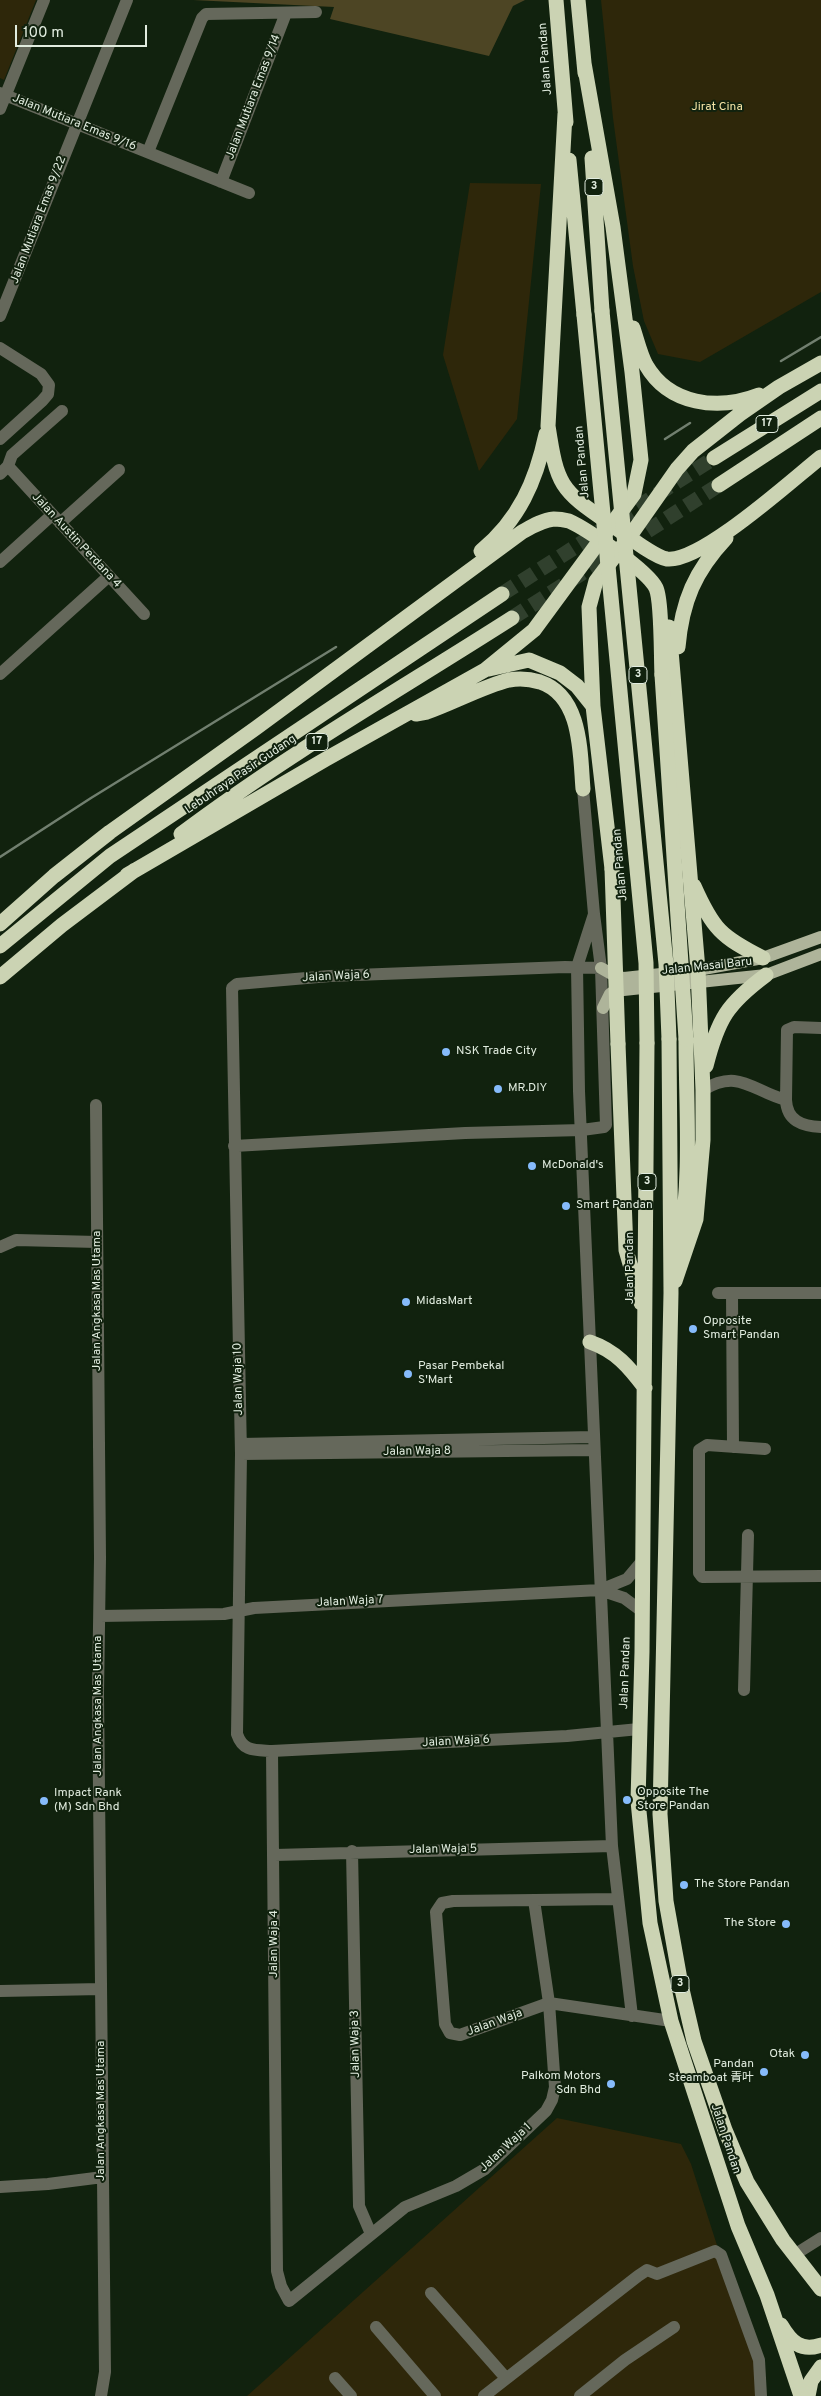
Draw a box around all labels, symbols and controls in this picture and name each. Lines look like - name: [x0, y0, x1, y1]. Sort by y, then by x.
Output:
- scale bar: [18, 15, 150, 47]
- street label: Jalan Pandan: [536, 22, 556, 96]
- text: 100 m: [23, 24, 64, 43]
- street label: Jalan Mutiara Emas 9/14: [224, 32, 284, 162]
- street label: Jalan Mutiara Emas 9/16: [10, 91, 138, 155]
- park label: Jirat Cina: [691, 101, 743, 115]
- street label: Jalan Mutiara Emas 9/22: [8, 154, 70, 286]
- road number: 3: [585, 178, 603, 196]
- road number: 17: [756, 416, 778, 432]
- street label: Jalan Pandan: [573, 425, 593, 499]
- street label: Jalan Austin Perdana 4: [28, 491, 124, 591]
- road number: 3: [629, 666, 647, 684]
- street label: Lebuhraya Pasir Gudang: [183, 732, 299, 818]
- road number: 17: [306, 734, 328, 750]
- street label: Jalan Pandan: [611, 828, 631, 902]
- street label: Jalan Masai Baru: [661, 955, 753, 979]
- street label: Jalan Waja 6: [302, 968, 370, 986]
- place label: NSK Trade City: [456, 1045, 537, 1059]
- marker: NSK Trade City: [440, 1046, 452, 1058]
- place label: MR.DIY: [508, 1082, 547, 1096]
- marker: MR.DIY: [492, 1083, 504, 1095]
- place label: McDonald's: [542, 1159, 604, 1173]
- marker: McDonald's: [526, 1160, 538, 1172]
- road number: 3: [638, 1174, 656, 1190]
- place label: Smart Pandan: [576, 1199, 653, 1213]
- marker: Smart Pandan: [560, 1200, 572, 1212]
- street label: Jalan Angkasa Mas Utama: [91, 1231, 105, 1371]
- street label: Jalan Pandan: [624, 1232, 638, 1304]
- place label: MidasMart: [416, 1295, 473, 1309]
- marker: MidasMart: [400, 1296, 412, 1308]
- place label: Opposite Smart Pandan: [703, 1315, 780, 1343]
- marker: Opposite Smart Pandan: [687, 1323, 699, 1335]
- street label: Jalan Waja 10: [231, 1342, 247, 1416]
- place label: Pasar Pembekal S'Mart: [418, 1360, 504, 1388]
- marker: Pasar Pembekal S'Mart: [402, 1368, 414, 1380]
- street label: Jalan Waja 8: [383, 1444, 451, 1460]
- street label: Jalan Waja 7: [316, 1593, 384, 1611]
- street label: Jalan Angkasa Mas Utama: [92, 1636, 106, 1776]
- street label: Jalan Pandan: [618, 1636, 634, 1710]
- street label: Jalan Waja 6: [422, 1733, 490, 1751]
- place label: Opposite The Store Pandan: [637, 1786, 709, 1814]
- place label: Impact Rank (M) Sdn Bhd: [54, 1787, 122, 1815]
- marker: Opposite The Store Pandan: [621, 1794, 633, 1806]
- marker: Impact Rank (M) Sdn Bhd: [38, 1795, 50, 1807]
- street label: Jalan Waja 5: [409, 1842, 477, 1858]
- place label: The Store Pandan: [694, 1878, 790, 1892]
- marker: The Store Pandan: [678, 1879, 690, 1891]
- street label: Jalan Waja 4: [268, 1910, 282, 1978]
- place label: The Store: [724, 1917, 776, 1931]
- marker: The Store: [780, 1918, 792, 1930]
- road number: 3: [671, 1976, 689, 1992]
- street label: Jalan Waja: [465, 2006, 525, 2040]
- street label: Jalan Waja 3: [348, 2010, 364, 2078]
- street label: Jalan Angkasa Mas Utama: [95, 2041, 109, 2181]
- place label: Otak: [769, 2048, 795, 2062]
- marker: Otak: [799, 2049, 811, 2061]
- place label: Pandan Steamboat 青叶: [668, 2058, 754, 2086]
- marker: Pandan Steamboat 青叶: [758, 2066, 770, 2078]
- place label: Palkom Motors Sdn Bhd: [521, 2070, 601, 2098]
- marker: Palkom Motors Sdn Bhd: [605, 2078, 617, 2090]
- street label: Jalan Pandan: [707, 2102, 743, 2176]
- street label: Jalan Waja 1: [477, 2121, 535, 2175]

